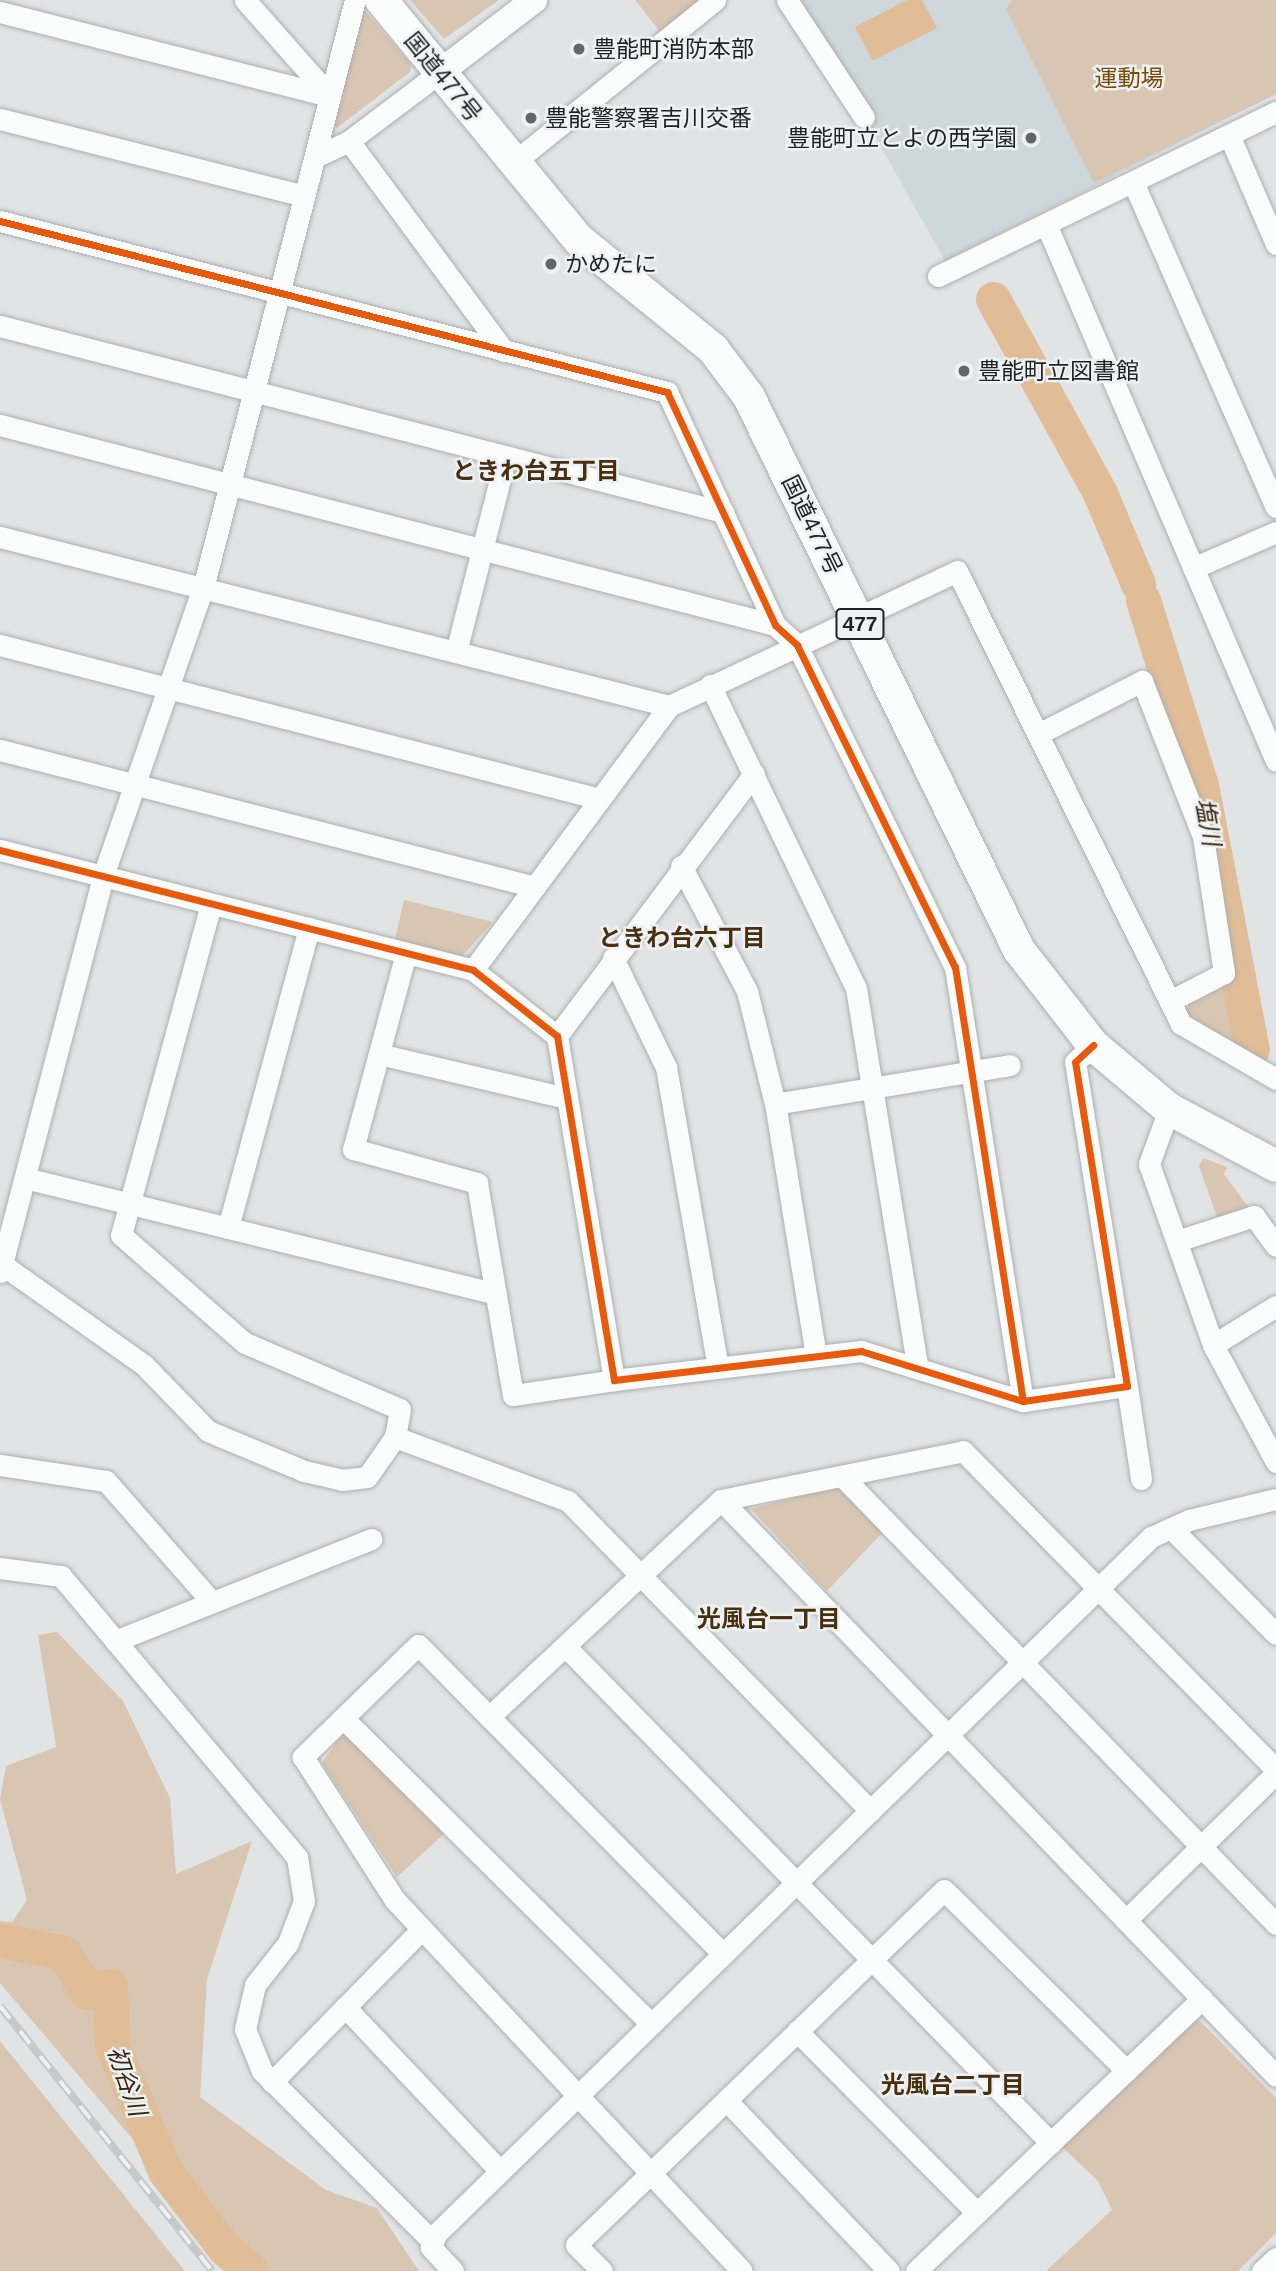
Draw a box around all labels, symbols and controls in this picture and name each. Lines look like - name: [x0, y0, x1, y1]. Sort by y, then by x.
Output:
- street label: 国道477号: [398, 27, 488, 127]
- place label: 豊能町消防本部: [593, 35, 754, 63]
- marker: 豊能町消防本部: [571, 41, 587, 57]
- park label: 運動場: [1095, 64, 1163, 92]
- place label: 豊能警察署吉川交番: [545, 104, 752, 132]
- marker: 豊能警察署吉川交番: [523, 110, 539, 126]
- place label: 豊能町立とよの西学園: [787, 124, 1017, 152]
- marker: 豊能町立とよの西学園: [1023, 130, 1039, 146]
- place label: かめたに: [565, 250, 657, 278]
- marker: かめたに: [543, 256, 559, 272]
- place label: 豊能町立図書館: [978, 357, 1139, 385]
- marker: 豊能町立図書館: [956, 363, 972, 379]
- district label: ときわ台五丁目: [452, 457, 620, 485]
- street label: 国道477号: [776, 471, 848, 579]
- road number: 477: [834, 606, 886, 642]
- water label: 塩川: [1190, 796, 1226, 848]
- district label: ときわ台六丁目: [598, 924, 766, 952]
- district label: 光風台一丁目: [697, 1605, 841, 1633]
- water label: 初谷川: [102, 2042, 152, 2120]
- district label: 光風台二丁目: [881, 2071, 1025, 2099]

